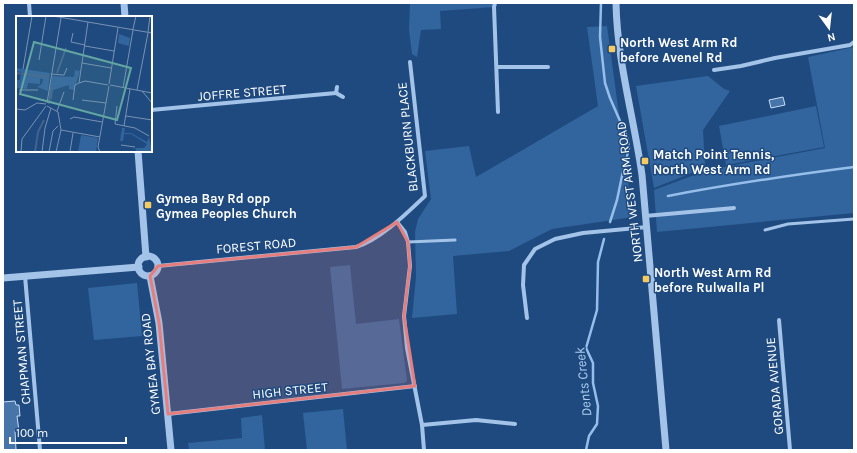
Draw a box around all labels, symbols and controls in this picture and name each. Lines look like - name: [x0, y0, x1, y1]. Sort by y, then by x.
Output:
- north arrow: [809, 8, 849, 48]
- inset map: [16, 16, 152, 152]
- text: N: [826, 30, 837, 44]
- place label: North West Arm Rd before Avenel Rd: [620, 35, 737, 65]
- marker: North West Arm Rd before Avenel Rd: [607, 44, 617, 54]
- street label: JOFFRE STREET: [197, 81, 288, 104]
- street label: BLACKBURN PLACE: [394, 81, 421, 192]
- street label: NORTH WEST ARM ROAD: [613, 121, 646, 263]
- place label: Match Point Tennis, North West Arm Rd: [653, 147, 774, 177]
- marker: Match Point Tennis, North West Arm Rd: [640, 156, 650, 166]
- place label: Gymea Bay Rd opp Gymea Peoples Church: [156, 191, 297, 221]
- marker: Gymea Bay Rd opp Gymea Peoples Church: [143, 200, 153, 210]
- street label: FOREST ROAD: [215, 235, 297, 256]
- place label: North West Arm Rd before Rulwalla Pl: [654, 265, 771, 295]
- marker: North West Arm Rd before Rulwalla Pl: [641, 274, 651, 284]
- street label: CHAPMAN STREET: [9, 298, 34, 405]
- street label: GYMEA BAY ROAD: [138, 312, 163, 416]
- street label: GORADA AVENUE: [763, 337, 786, 435]
- water label: Dents Creek: [571, 346, 596, 417]
- street label: HIGH STREET: [252, 379, 329, 402]
- scale bar: [10, 419, 126, 445]
- text: 100 m: [16, 426, 48, 440]

